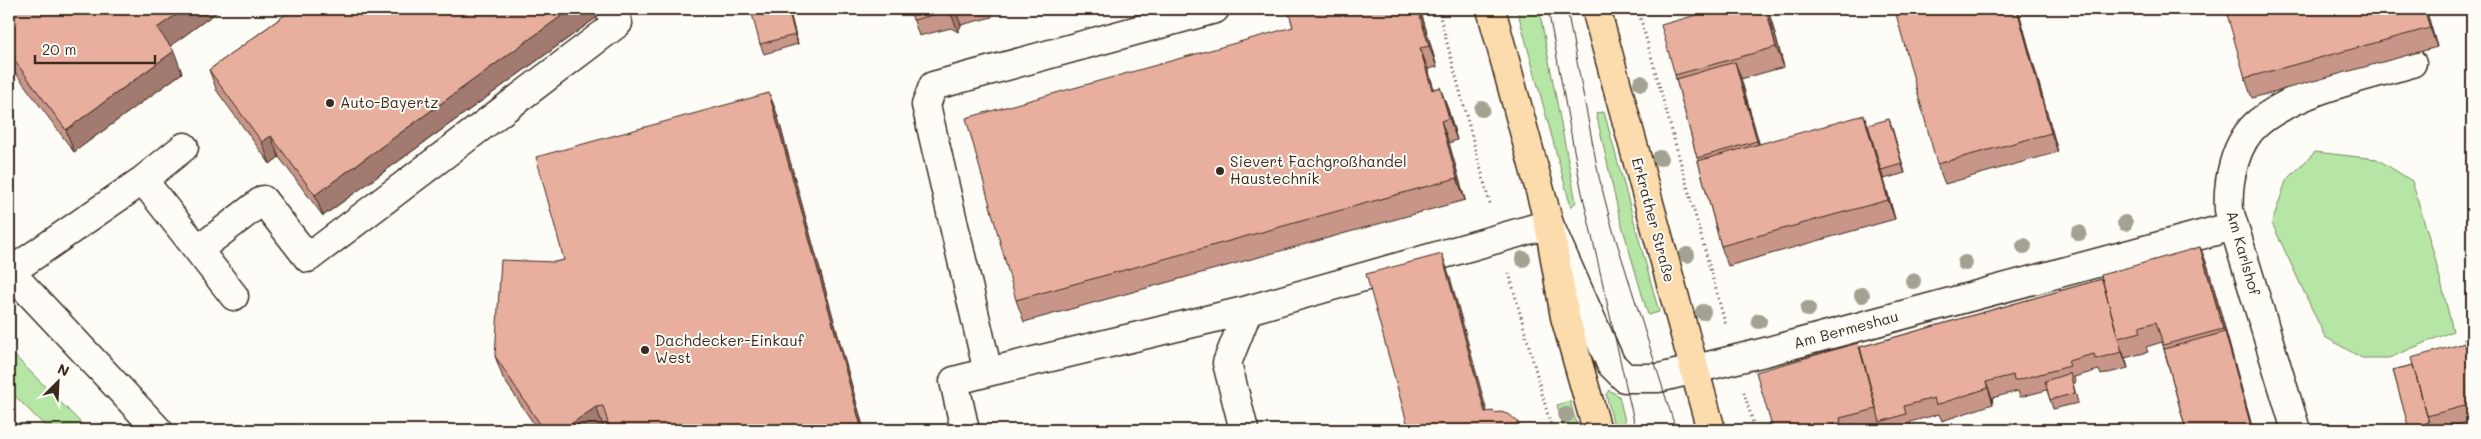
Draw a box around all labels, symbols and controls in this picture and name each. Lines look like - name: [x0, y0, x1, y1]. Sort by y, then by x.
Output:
- scale bar: [35, 32, 155, 64]
- text: 20 m: [42, 39, 76, 59]
- place label: Auto-Bayertz: [340, 92, 439, 112]
- marker: Auto-Bayertz: [324, 97, 336, 109]
- place label: Sievert Fachgroßhandel Haustechnik: [1230, 151, 1407, 188]
- street label: Erkrather Straße: [1628, 155, 1680, 284]
- marker: Sievert Fachgroßhandel Haustechnik: [1214, 165, 1226, 177]
- street label: Am Karlshof: [2222, 208, 2266, 299]
- street label: Am Bermeshau: [1791, 305, 1900, 353]
- place label: Dachdecker-Einkauf West: [655, 330, 805, 367]
- marker: Dachdecker-Einkauf West: [639, 344, 651, 356]
- north arrow: [32, 356, 82, 406]
- text: N: [55, 359, 72, 381]

